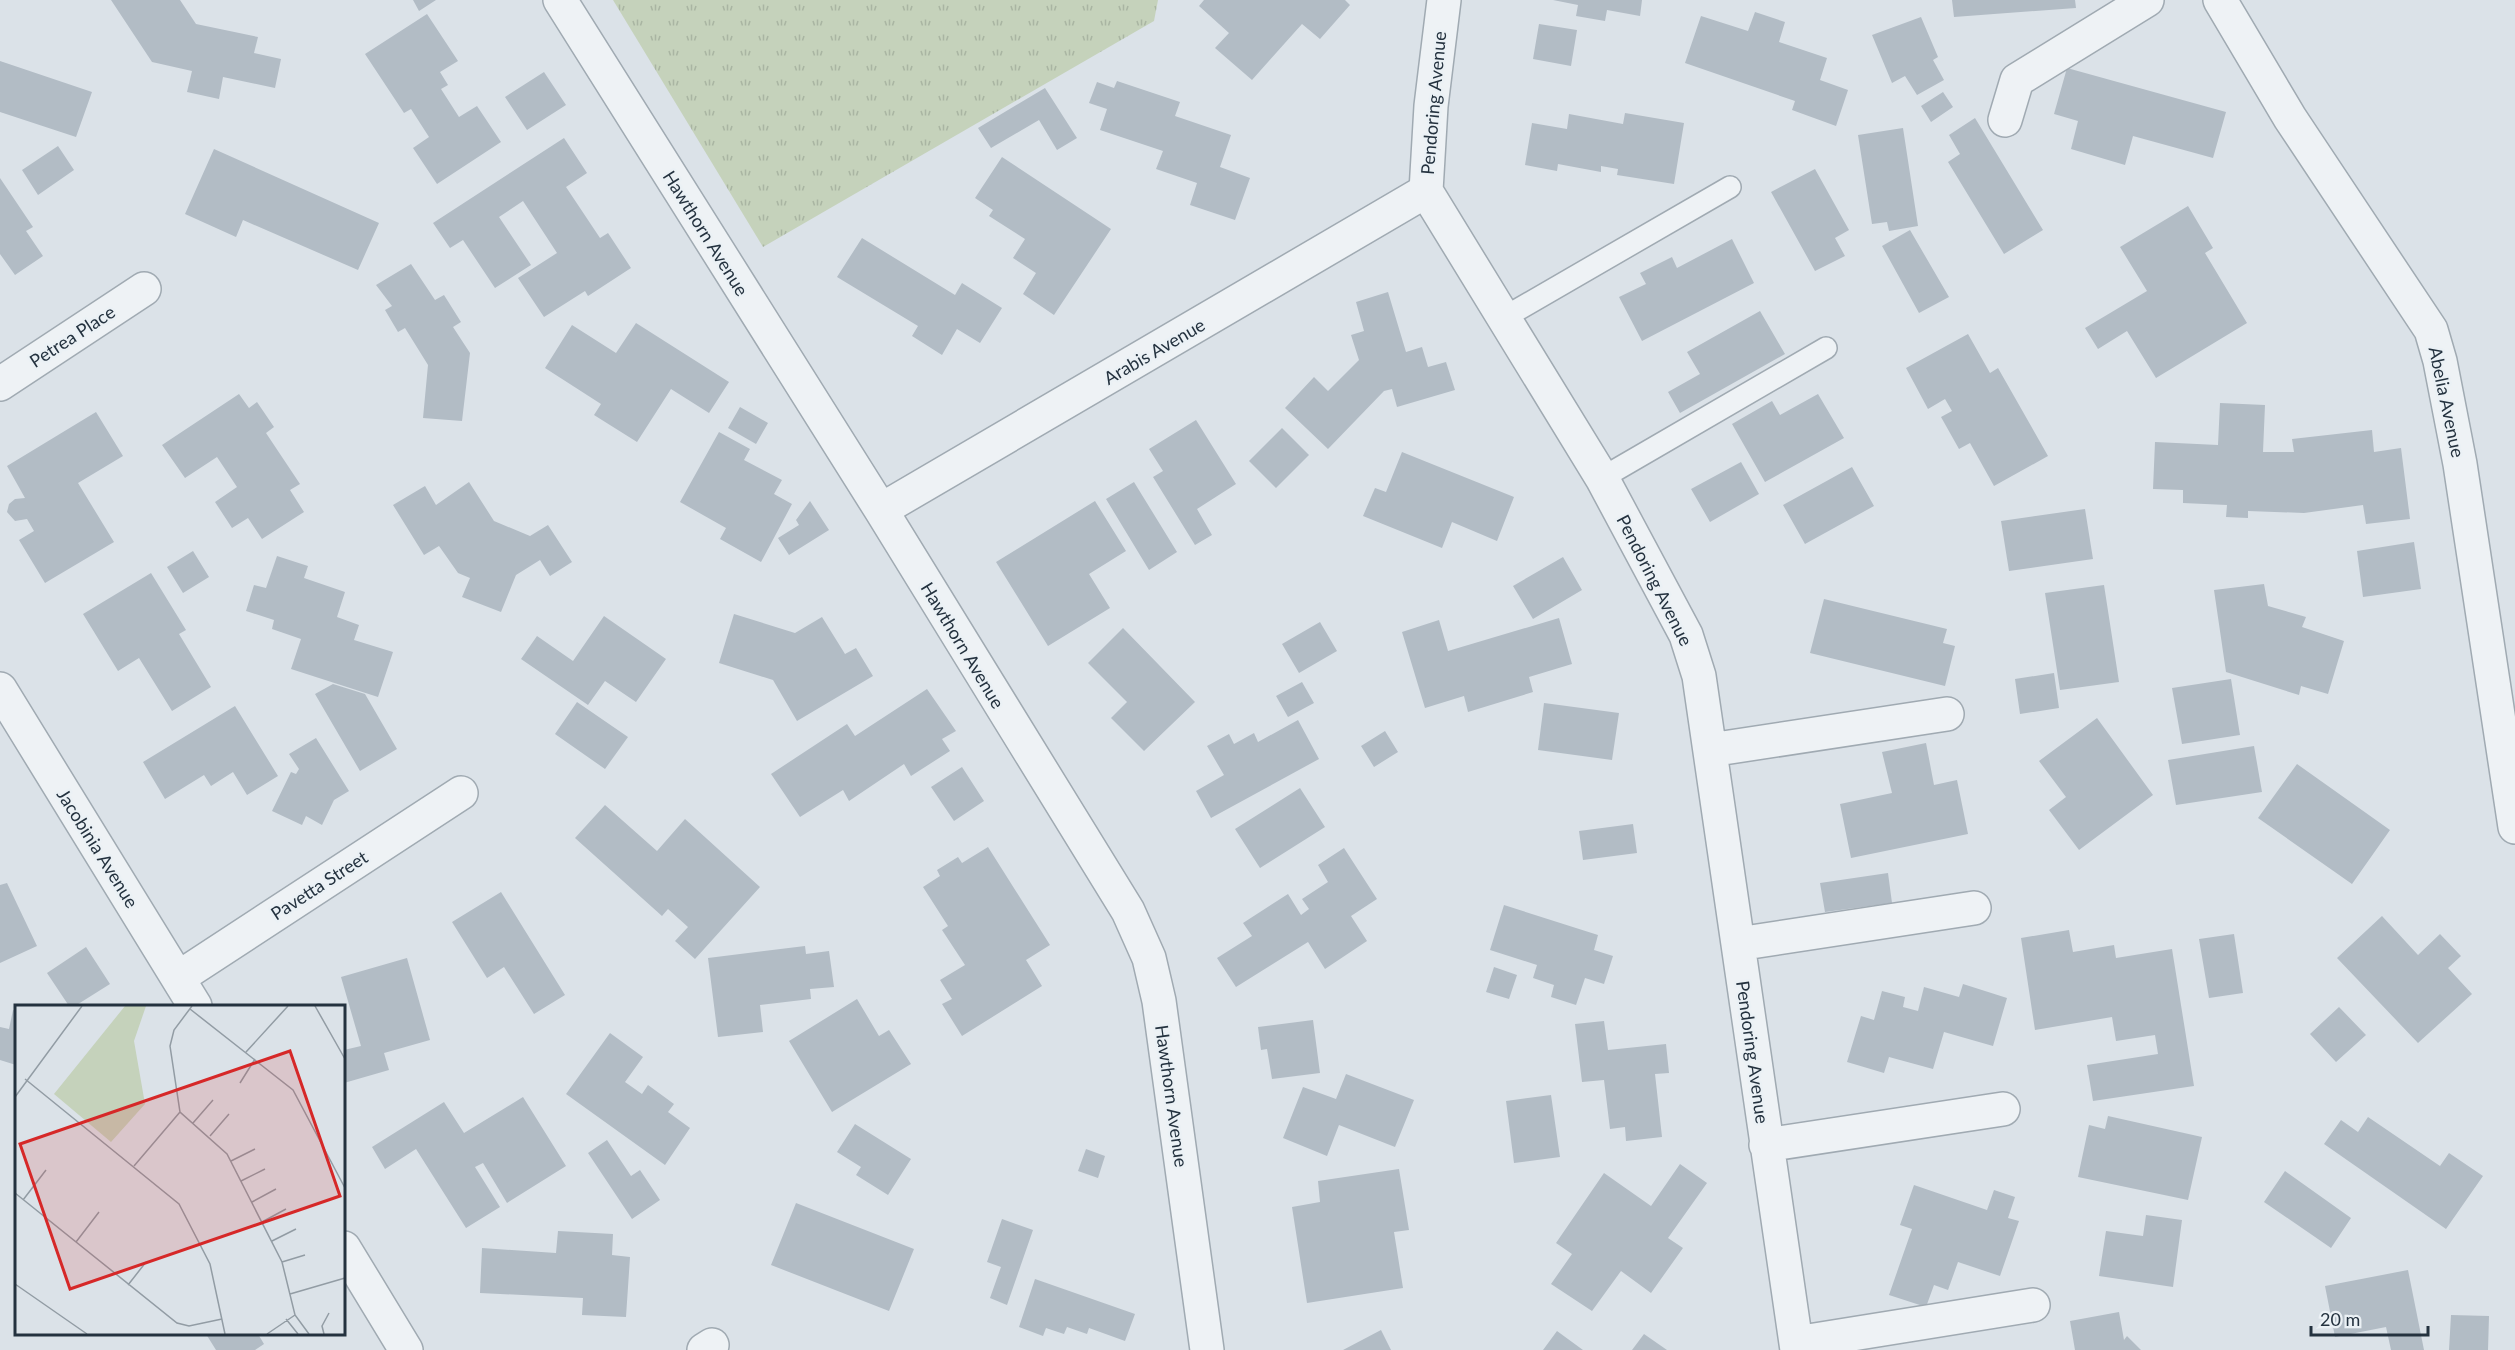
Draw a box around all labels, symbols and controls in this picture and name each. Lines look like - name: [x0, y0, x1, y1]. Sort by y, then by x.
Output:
- street label: Pendoring Avenue: [1416, 30, 1450, 176]
- street label: Hawthorn Avenue: [659, 166, 753, 300]
- street label: Petrea Place: [25, 300, 119, 372]
- street label: Arabis Avenue: [1099, 313, 1209, 389]
- street label: Abelia Avenue: [2425, 345, 2469, 459]
- street label: Pendoring Avenue: [1613, 511, 1697, 649]
- street label: Hawthorn Avenue: [917, 578, 1009, 712]
- street label: Jacobinia Avenue: [53, 784, 143, 912]
- street label: Pavetta Street: [266, 845, 372, 924]
- street label: Pendoring Avenue: [1732, 979, 1774, 1125]
- inset map: [15, 1005, 345, 1335]
- street label: Hawthorn Avenue: [1151, 1023, 1193, 1169]
- scale bar: [2311, 1299, 2428, 1337]
- text: 20 m: [2320, 1308, 2360, 1330]

